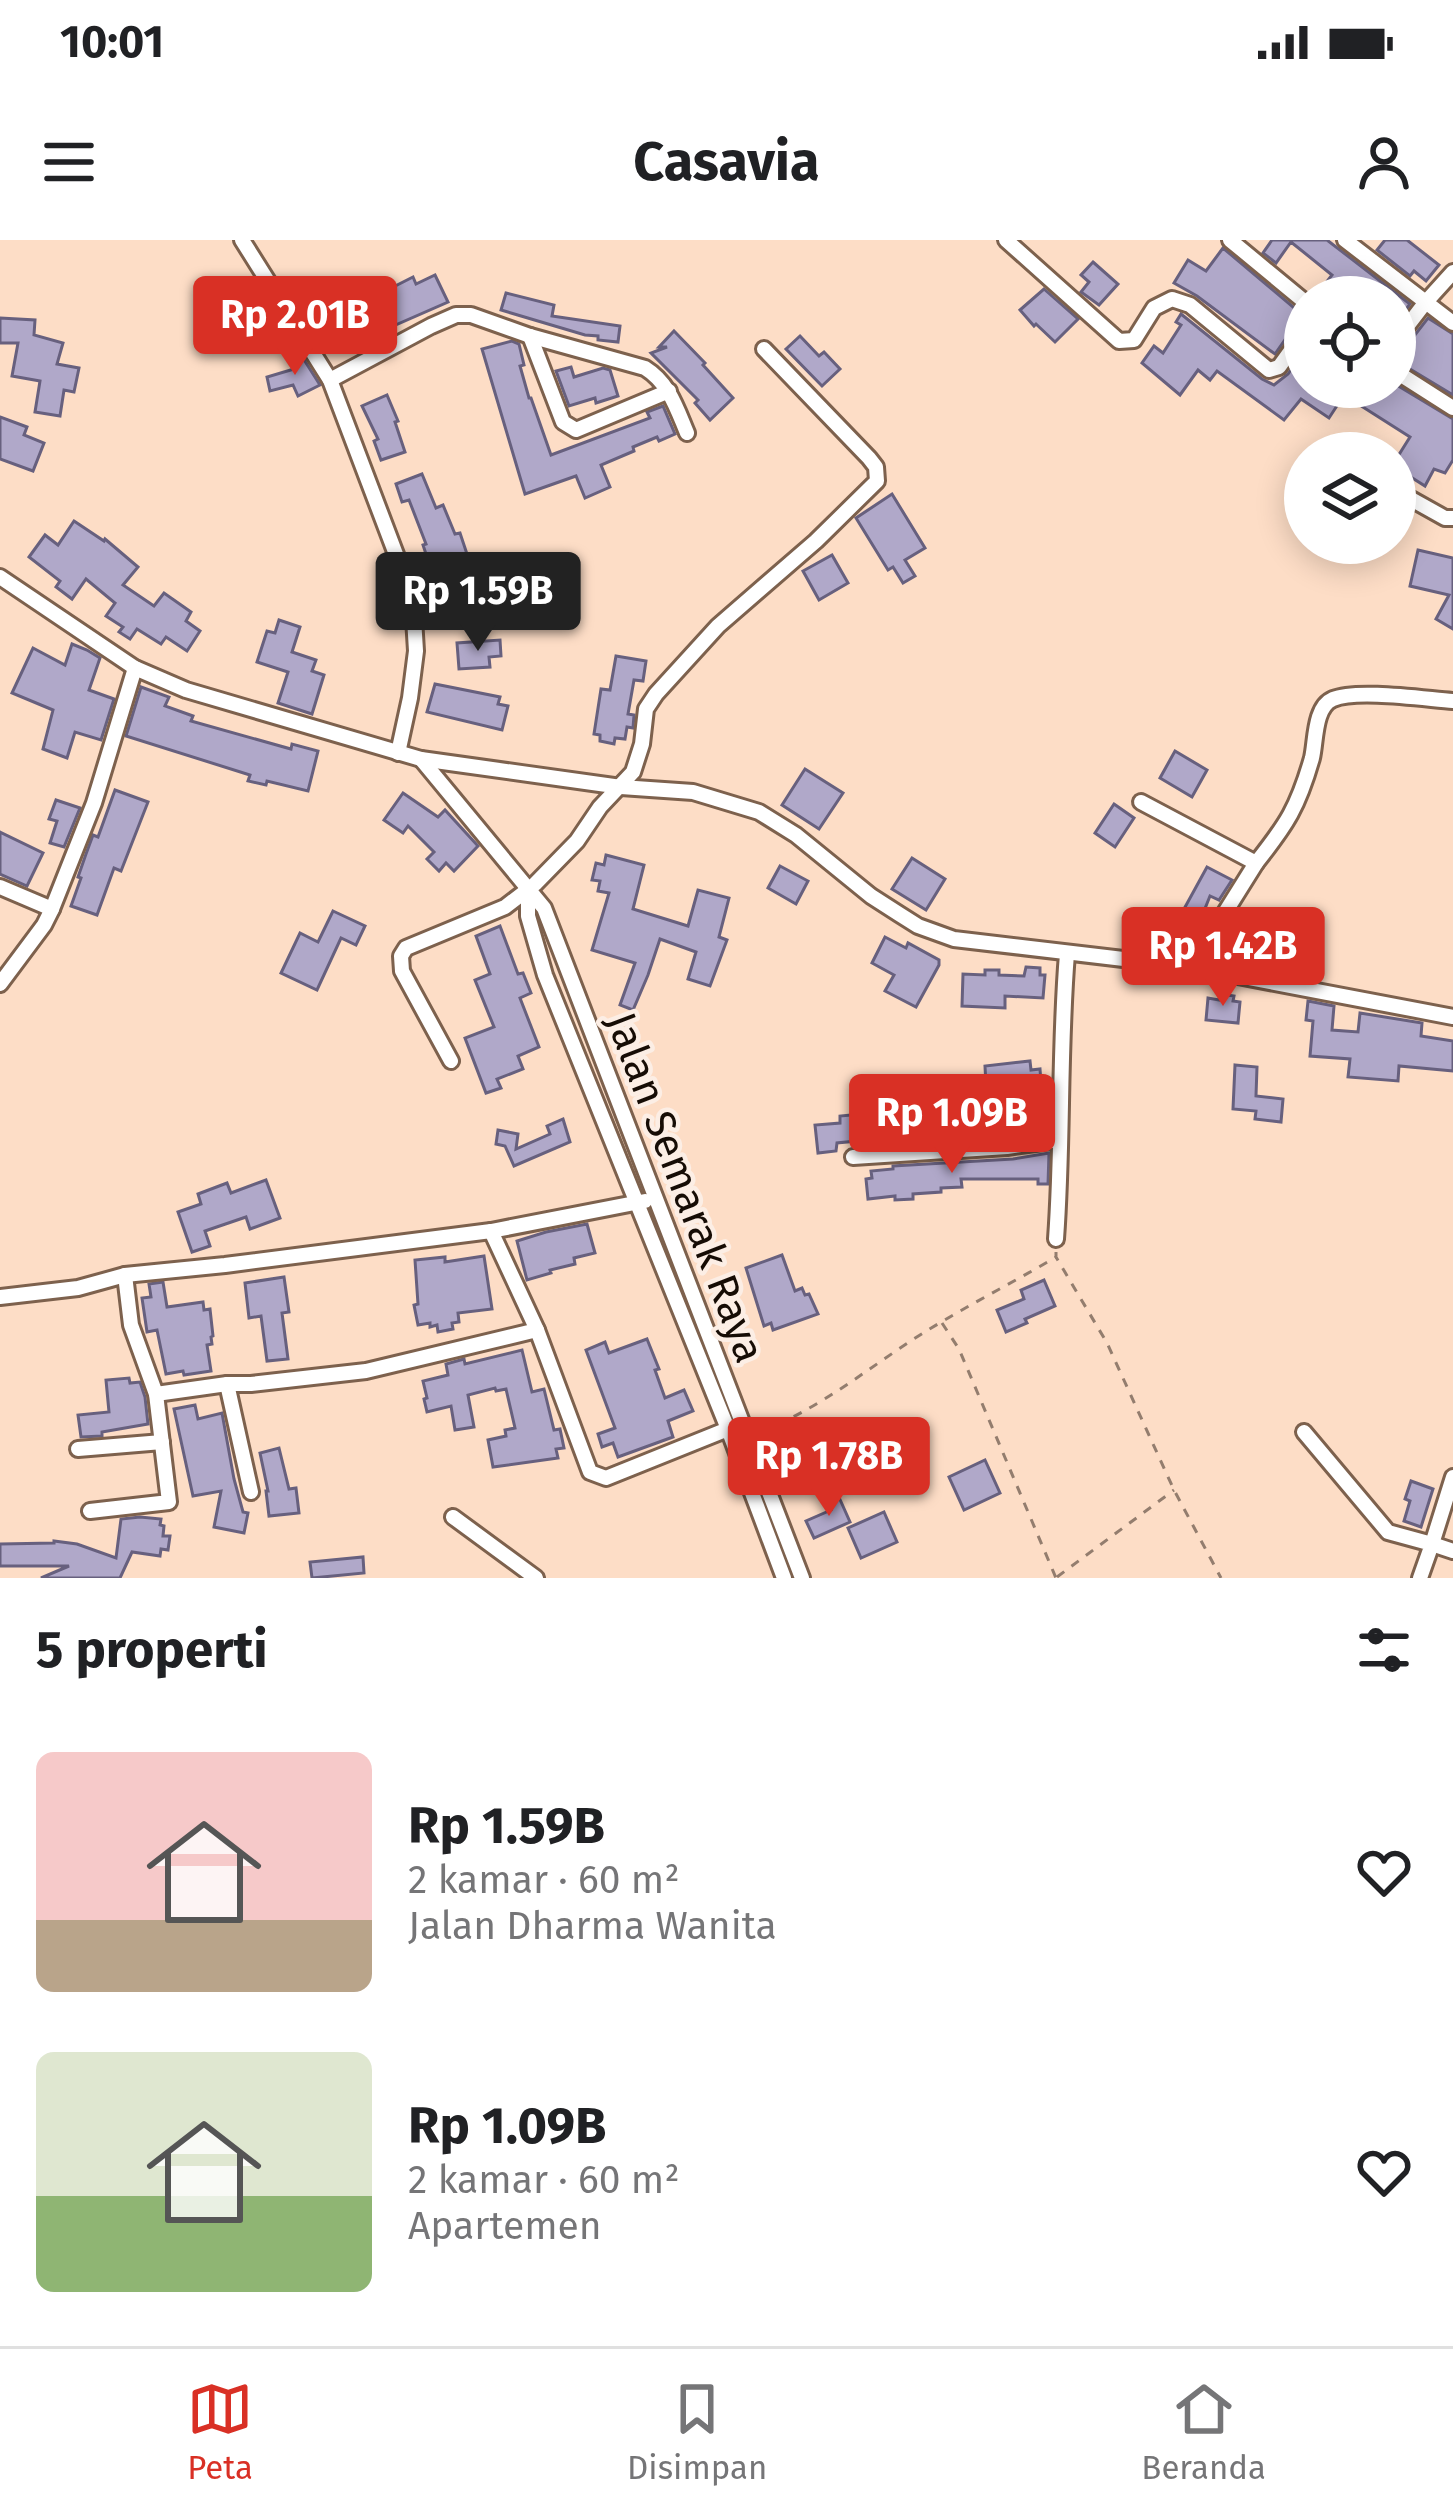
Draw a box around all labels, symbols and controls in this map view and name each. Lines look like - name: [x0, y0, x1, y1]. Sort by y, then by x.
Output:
- text: 10:01: [60, 15, 164, 69]
- icon: menu: [36, 129, 102, 195]
- icon: person: [1351, 129, 1417, 195]
- text: Casavia: [633, 130, 820, 194]
- pin: Rp 2.01B: [171, 276, 419, 378]
- map controls: [1284, 276, 1416, 564]
- button: locate: [1284, 276, 1416, 408]
- text: Rp 2.01B: [220, 292, 370, 338]
- button: layers: [1284, 432, 1416, 564]
- pin: Rp 1.59B: [354, 552, 602, 654]
- text: Rp 1.59B: [403, 568, 553, 614]
- pin: Rp 1.42B: [1099, 907, 1347, 1009]
- text: Rp 1.42B: [1149, 923, 1297, 969]
- street label: Jalan Semarak Raya: [595, 1005, 775, 1369]
- pin: Rp 1.09B: [828, 1074, 1076, 1176]
- text: Rp 1.09B: [876, 1090, 1028, 1136]
- pin: Rp 1.78B: [705, 1417, 953, 1519]
- text: Rp 1.78B: [755, 1433, 903, 1479]
- icon: filters: [1351, 1617, 1417, 1683]
- text: 5 properti: [36, 1619, 268, 1681]
- text: Rp 1.59B: [408, 1795, 605, 1857]
- icon: home: [132, 1800, 276, 1944]
- icon: heart: [1351, 1839, 1417, 1905]
- text: 2 kamar · 60 m²: [408, 1857, 680, 1903]
- text: Jalan Dharma Wanita: [408, 1903, 777, 1949]
- text: Rp 1.09B: [408, 2095, 607, 2157]
- icon: home: [132, 2100, 276, 2244]
- icon: heart: [1351, 2139, 1417, 2205]
- text: 2 kamar · 60 m²: [408, 2157, 680, 2203]
- text: Apartemen: [408, 2203, 602, 2249]
- tab: Peta: [187, 2376, 253, 2488]
- tab: Disimpan: [627, 2376, 767, 2488]
- tab: Beranda: [1141, 2376, 1266, 2488]

